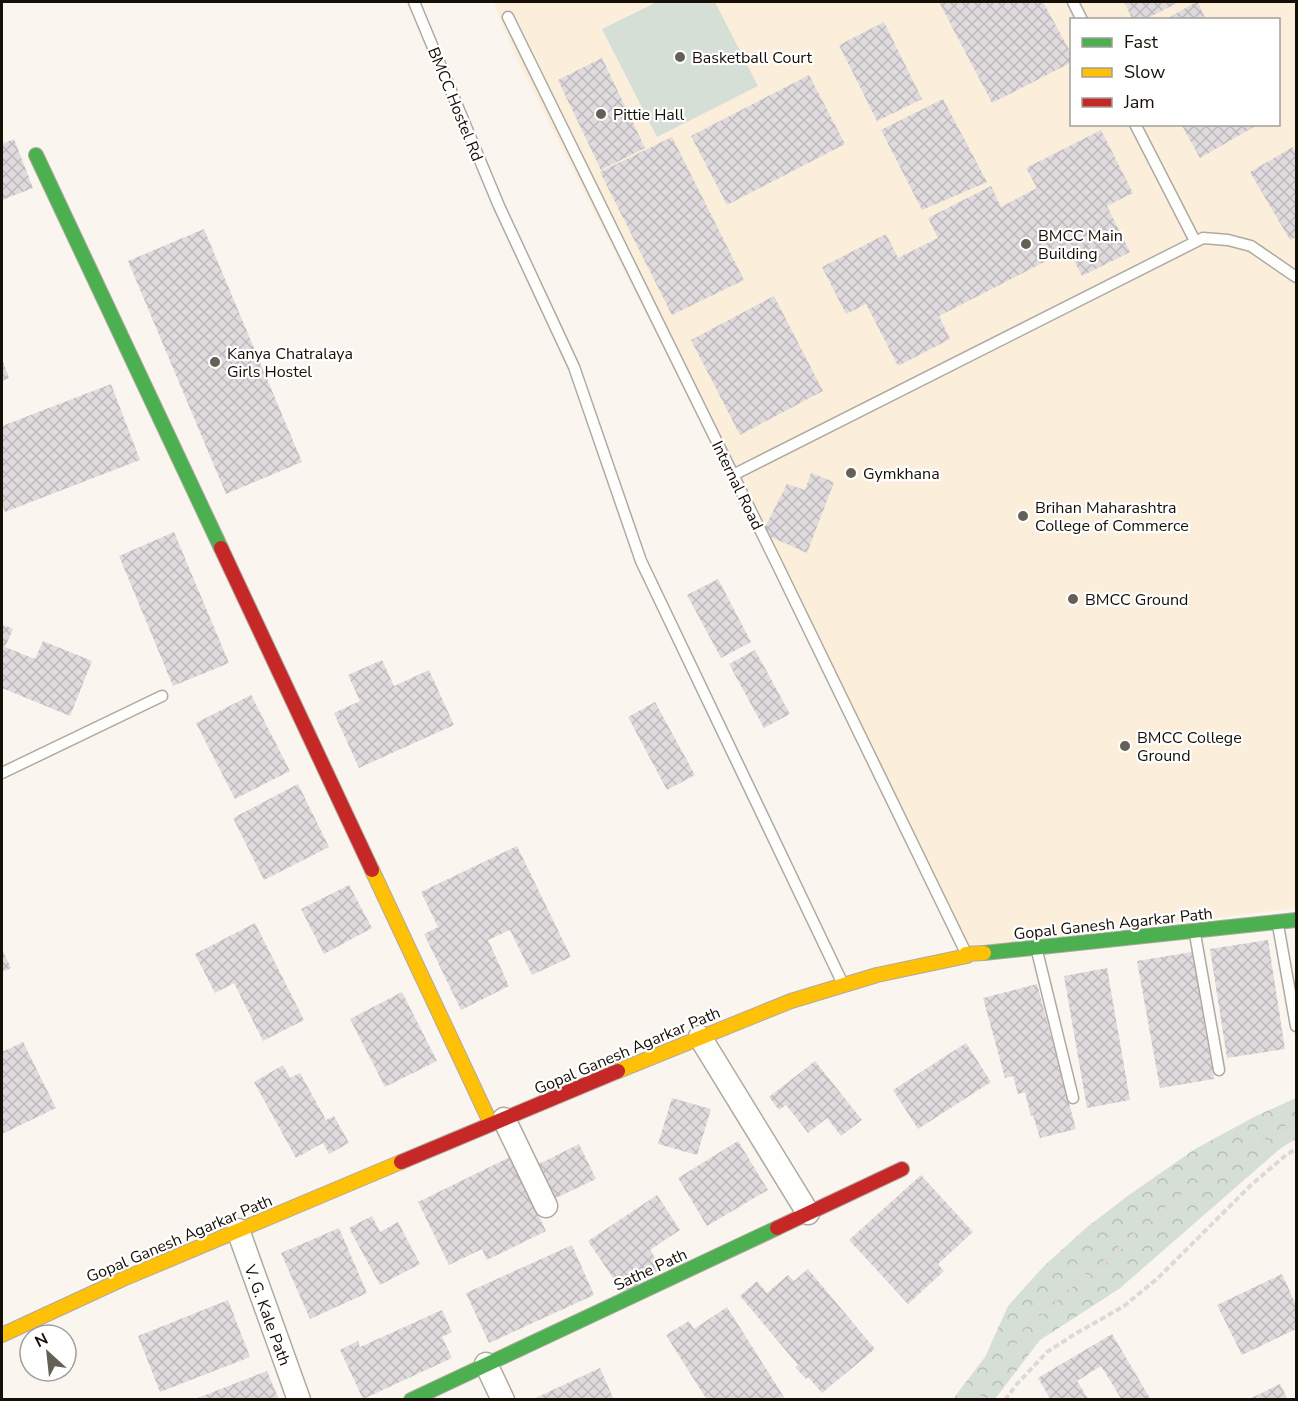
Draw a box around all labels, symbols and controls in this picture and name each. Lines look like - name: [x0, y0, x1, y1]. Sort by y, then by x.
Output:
- legend: [1070, 18, 1280, 126]
- text: Fast: [1124, 30, 1159, 54]
- street label: BMCC Hostel Rd: [422, 44, 488, 165]
- place label: Basketball Court: [692, 47, 813, 69]
- marker: Basketball Court: [673, 50, 687, 64]
- text: Slow: [1124, 60, 1165, 84]
- text: Jam: [1123, 90, 1155, 114]
- place label: Pittie Hall: [613, 104, 685, 126]
- marker: Pittie Hall: [594, 107, 608, 121]
- place label: BMCC Main Building: [1038, 225, 1123, 265]
- marker: BMCC Main Building: [1019, 237, 1033, 251]
- place label: Kanya Chatralaya Girls Hostel: [227, 343, 353, 383]
- marker: Kanya Chatralaya Girls Hostel: [208, 355, 222, 369]
- street label: Internal Road: [706, 437, 768, 534]
- place label: Gymkhana: [863, 463, 940, 485]
- marker: Gymkhana: [844, 466, 858, 480]
- place label: Brihan Maharashtra College of Commerce: [1035, 497, 1189, 537]
- marker: Brihan Maharashtra College of Commerce: [1016, 509, 1030, 523]
- place label: BMCC Ground: [1085, 589, 1188, 611]
- marker: BMCC Ground: [1066, 592, 1080, 606]
- place label: BMCC College Ground: [1137, 727, 1242, 767]
- marker: BMCC College Ground: [1118, 739, 1132, 753]
- street label: Gopal Ganesh Agarkar Path: [1012, 903, 1214, 945]
- street label: Gopal Ganesh Agarkar Path: [531, 1002, 724, 1100]
- street label: Gopal Ganesh Agarkar Path: [83, 1190, 276, 1288]
- street label: Sathe Path: [610, 1243, 691, 1296]
- street label: V. G. Kale Path: [238, 1261, 296, 1369]
- north arrow: [18, 1323, 78, 1383]
- text: N: [31, 1328, 52, 1353]

